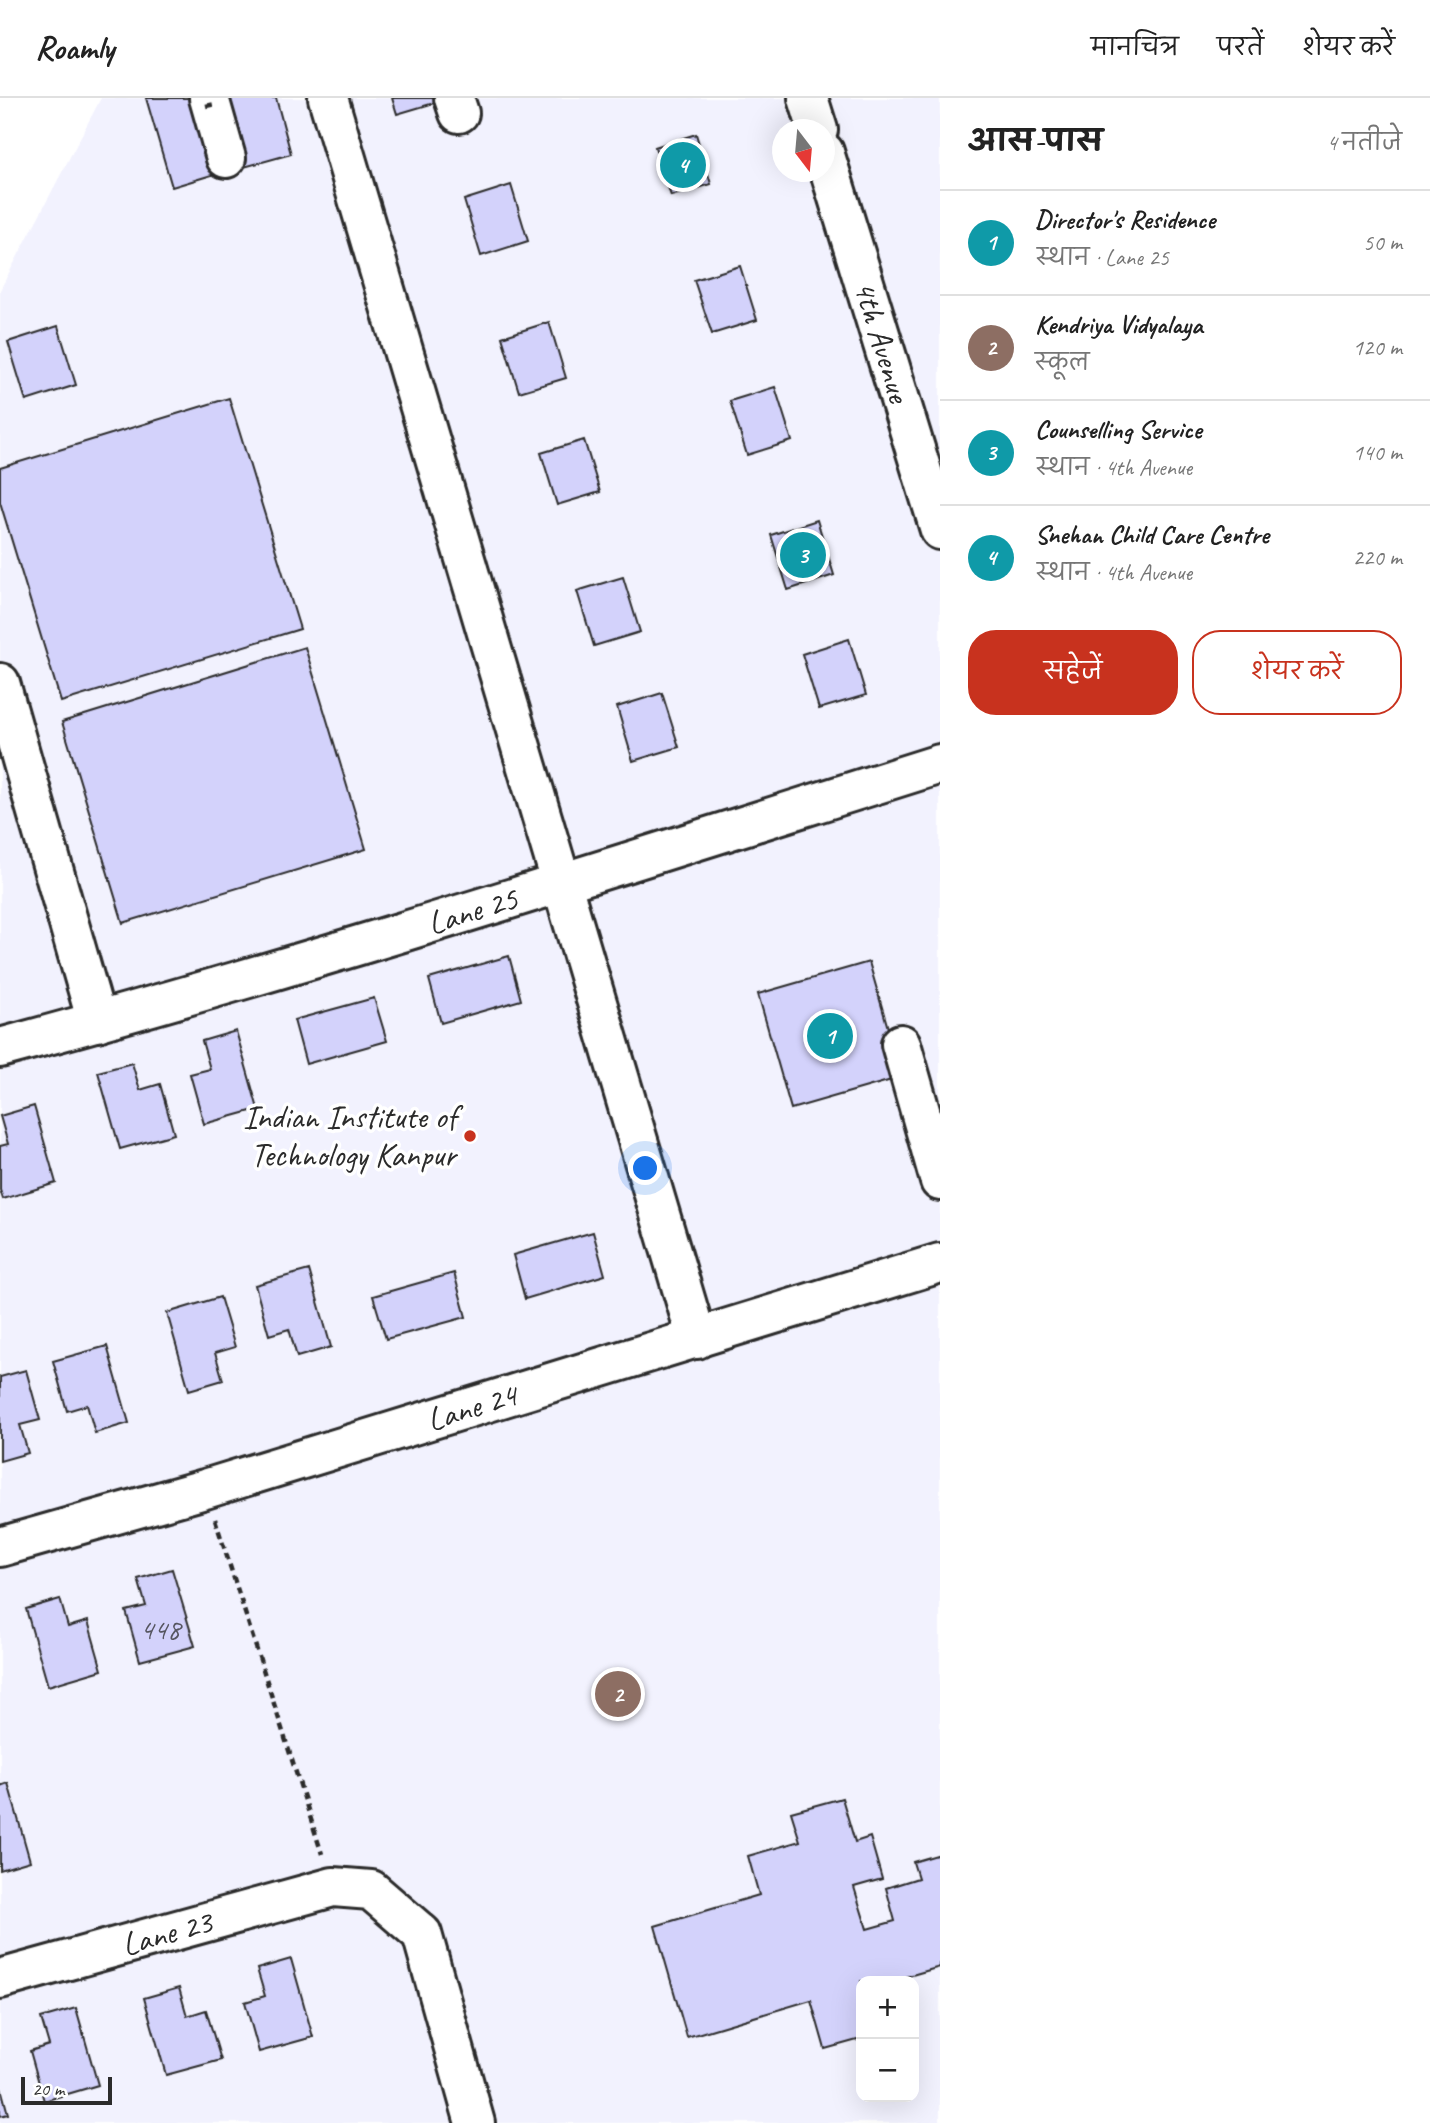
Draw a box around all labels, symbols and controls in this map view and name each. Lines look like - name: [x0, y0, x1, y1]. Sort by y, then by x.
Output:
- text: Roamly: [35, 27, 114, 69]
- text: मानचित्र: [1091, 32, 1179, 62]
- text: परतें: [1217, 32, 1264, 62]
- text: शेयर करें: [1302, 32, 1395, 62]
- north arrow: [772, 119, 835, 182]
- text: आस-पास: [968, 122, 1103, 160]
- text: 4 नतीजे: [1326, 128, 1402, 157]
- pin: 4: [660, 139, 706, 191]
- text: Director's Residence: [1035, 203, 1215, 236]
- text: 1: [986, 228, 996, 257]
- text: 50 m: [1363, 228, 1402, 257]
- text: स्थान · Lane 25: [1035, 243, 1169, 272]
- street label: 4th Avenue: [844, 275, 921, 409]
- text: Kendriya Vidyalaya: [1035, 308, 1203, 341]
- text: 2: [986, 333, 996, 362]
- text: 120 m: [1353, 333, 1402, 362]
- text: स्कूल: [1035, 348, 1090, 377]
- text: Counselling Service: [1035, 413, 1201, 446]
- text: 3: [986, 438, 996, 467]
- text: 140 m: [1353, 438, 1402, 467]
- text: स्थान · 4th Avenue: [1035, 453, 1192, 482]
- text: Snehan Child Care Centre: [1035, 518, 1269, 551]
- pin: 3: [780, 529, 826, 581]
- text: 4: [986, 543, 996, 572]
- text: 220 m: [1353, 543, 1402, 572]
- text: स्थान · 4th Avenue: [1035, 558, 1192, 587]
- button: सहेजें: [968, 630, 1178, 715]
- button: शेयर करें: [1192, 630, 1402, 715]
- street label: Lane 25: [422, 876, 525, 944]
- pin: 1: [807, 1010, 853, 1062]
- place label: Indian Institute of Technology Kanpur: [243, 1096, 463, 1176]
- marker: Indian Institute of Technology Kanpur: [462, 1128, 478, 1144]
- your location: [628, 1151, 662, 1185]
- street label: Lane 24: [422, 1373, 525, 1441]
- house number: 448: [140, 1610, 183, 1648]
- pin: 2: [595, 1668, 641, 1720]
- street label: Lane 23: [117, 1900, 219, 1965]
- map controls: [856, 1976, 919, 2102]
- button: +: [856, 1976, 919, 2039]
- button: −: [856, 2039, 919, 2102]
- scale bar: [21, 2074, 112, 2106]
- text: 20 m: [32, 2077, 64, 2101]

